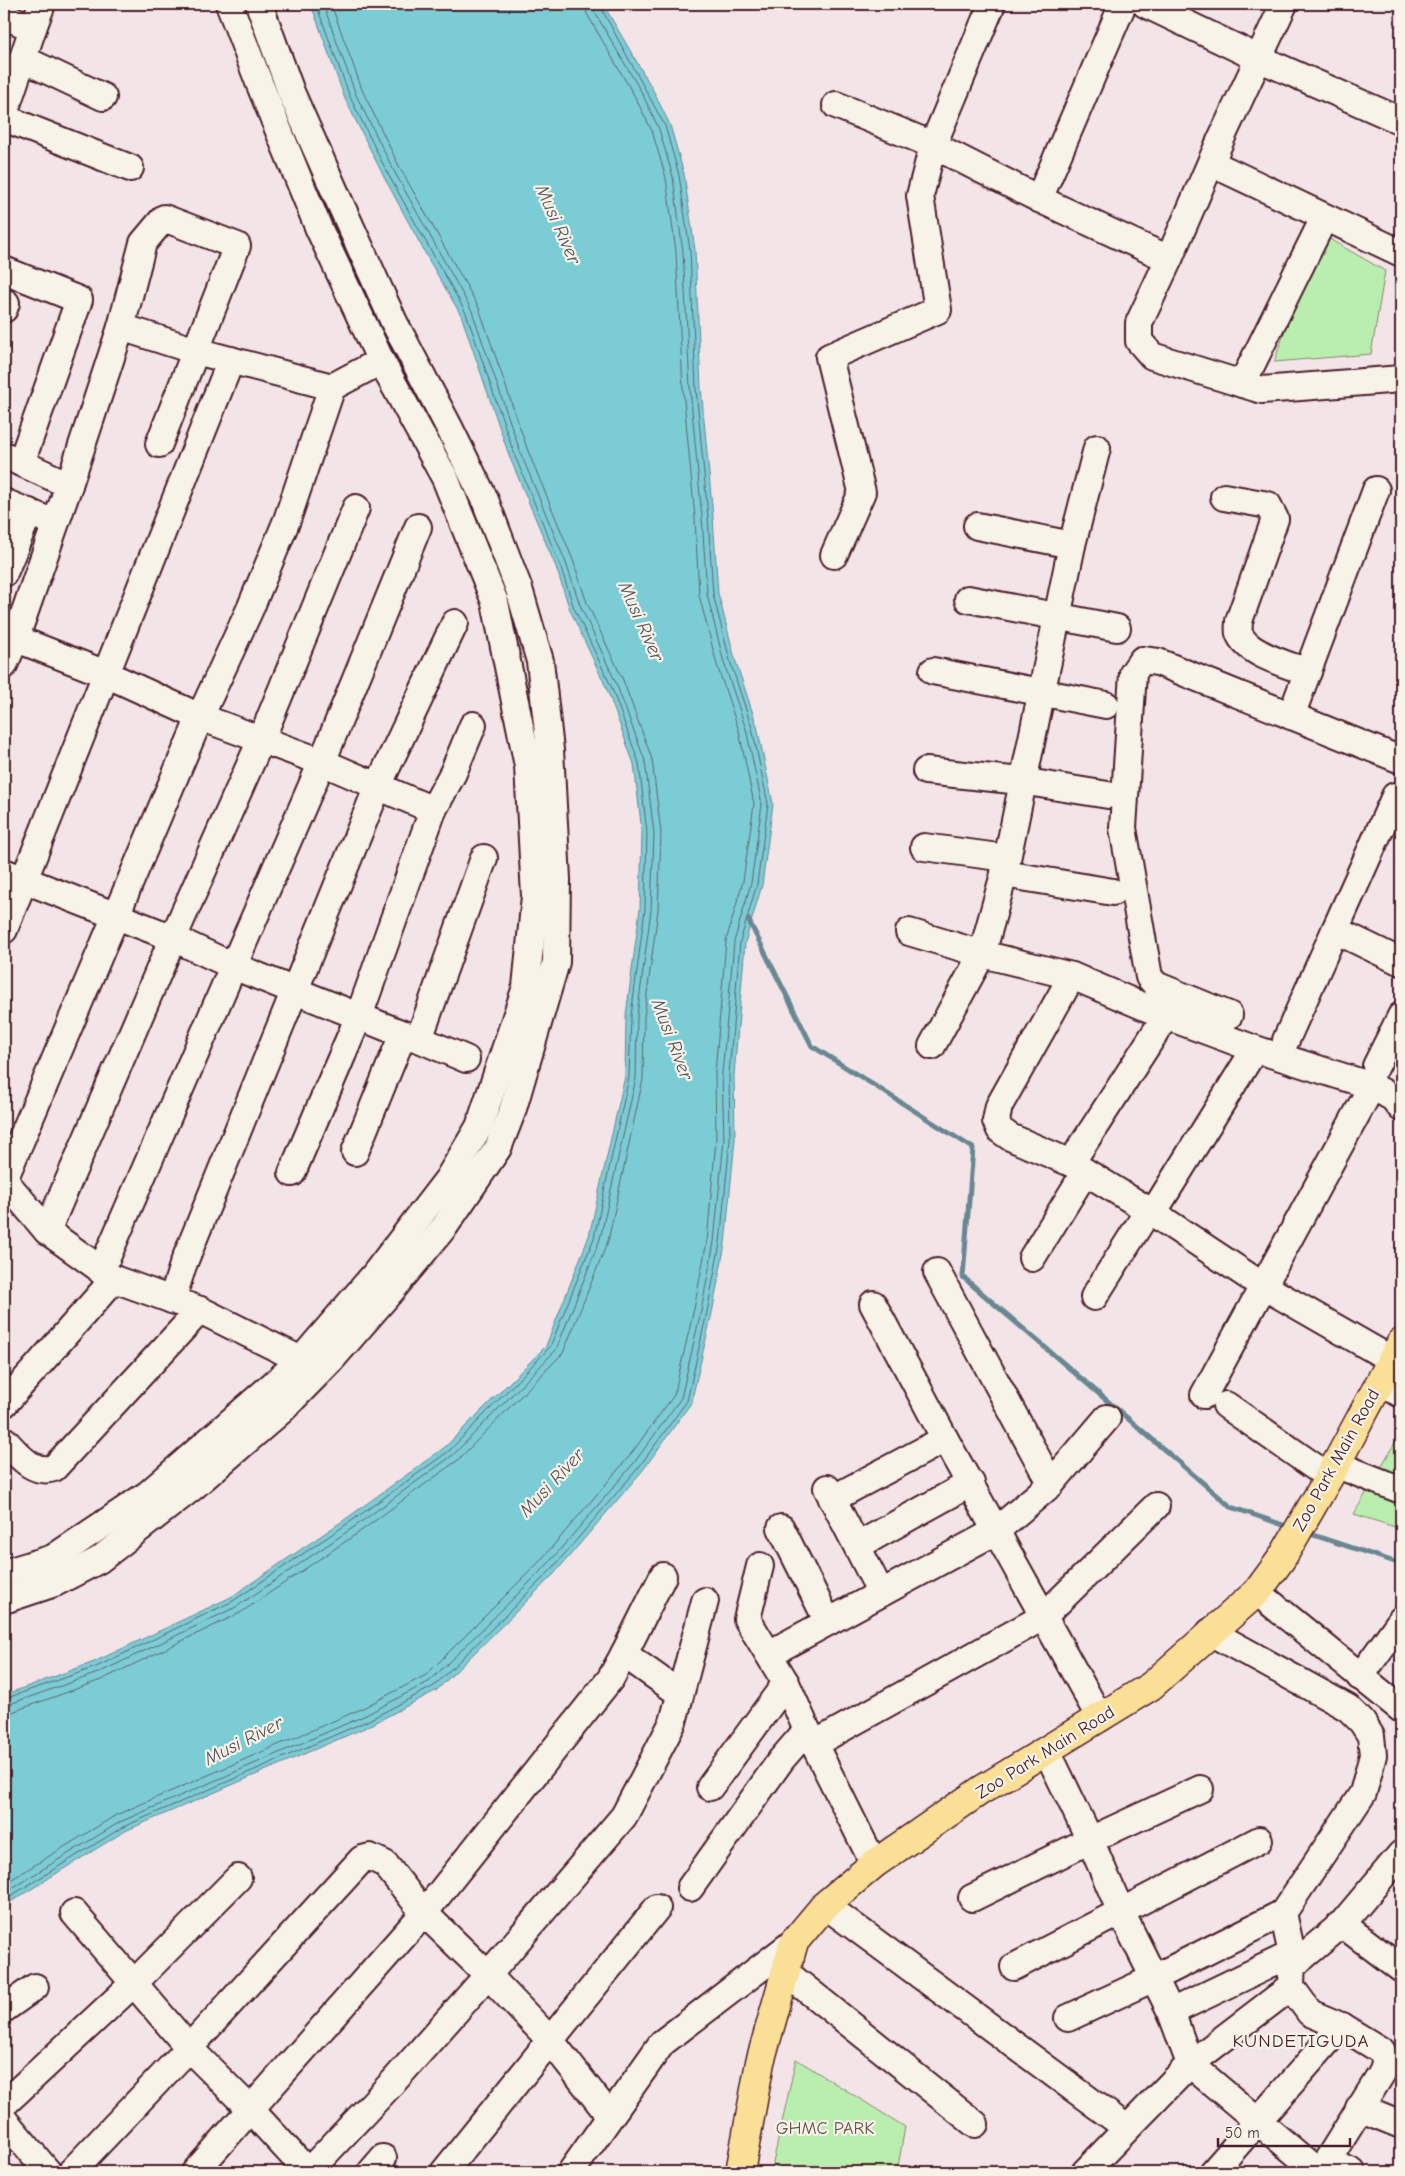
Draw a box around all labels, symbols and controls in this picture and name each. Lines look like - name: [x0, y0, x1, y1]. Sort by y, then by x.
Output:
- water label: Musi River: [530, 180, 586, 269]
- water label: Musi River: [613, 577, 669, 666]
- water label: Musi River: [646, 995, 698, 1084]
- street label: Zoo Park Main Road: [1289, 1385, 1384, 1535]
- water label: Musi River: [514, 1443, 590, 1522]
- street label: Zoo Park Main Road: [972, 1701, 1118, 1804]
- water label: Musi River: [200, 1711, 288, 1770]
- district label: KUNDETIGUDA: [1232, 2030, 1370, 2052]
- scale bar: [1218, 2116, 1350, 2148]
- park label: GHMC PARK: [776, 2118, 874, 2139]
- text: 50 m: [1225, 2124, 1260, 2142]

